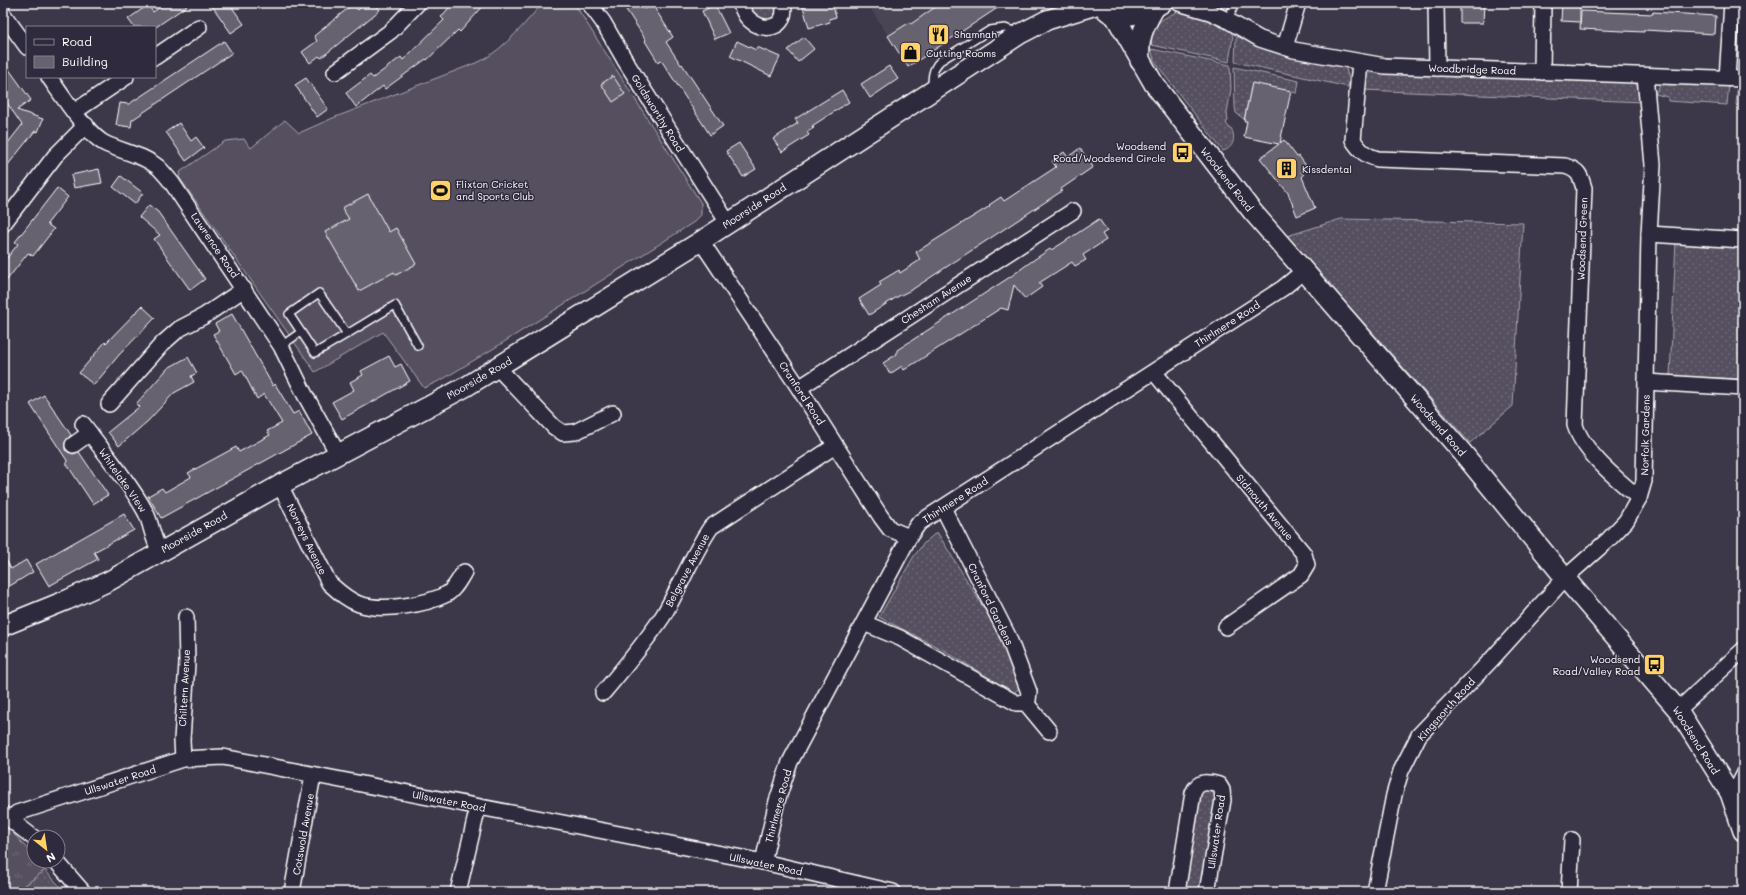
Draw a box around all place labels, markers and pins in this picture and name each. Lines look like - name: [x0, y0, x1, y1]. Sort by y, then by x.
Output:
- restaurant icon: Shamnah: [926, 21, 952, 47]
- place label: Shamnah: [954, 27, 997, 41]
- shop icon: Cutting Rooms: [897, 40, 923, 66]
- place label: Cutting Rooms: [926, 46, 996, 60]
- place label: Woodsend Road/Woodsend Circle: [1053, 139, 1166, 165]
- bus stop icon: Woodsend Road/Woodsend Circle: [1169, 139, 1195, 165]
- building icon: Kissdental: [1274, 156, 1300, 182]
- place label: Kissdental: [1302, 162, 1352, 176]
- sports icon: Flixton Cricket and Sports Club: [427, 177, 453, 203]
- place label: Flixton Cricket and Sports Club: [456, 177, 534, 203]
- place label: Woodsend Road/Valley Road: [1553, 652, 1640, 678]
- bus stop icon: Woodsend Road/Valley Road: [1642, 652, 1668, 678]

